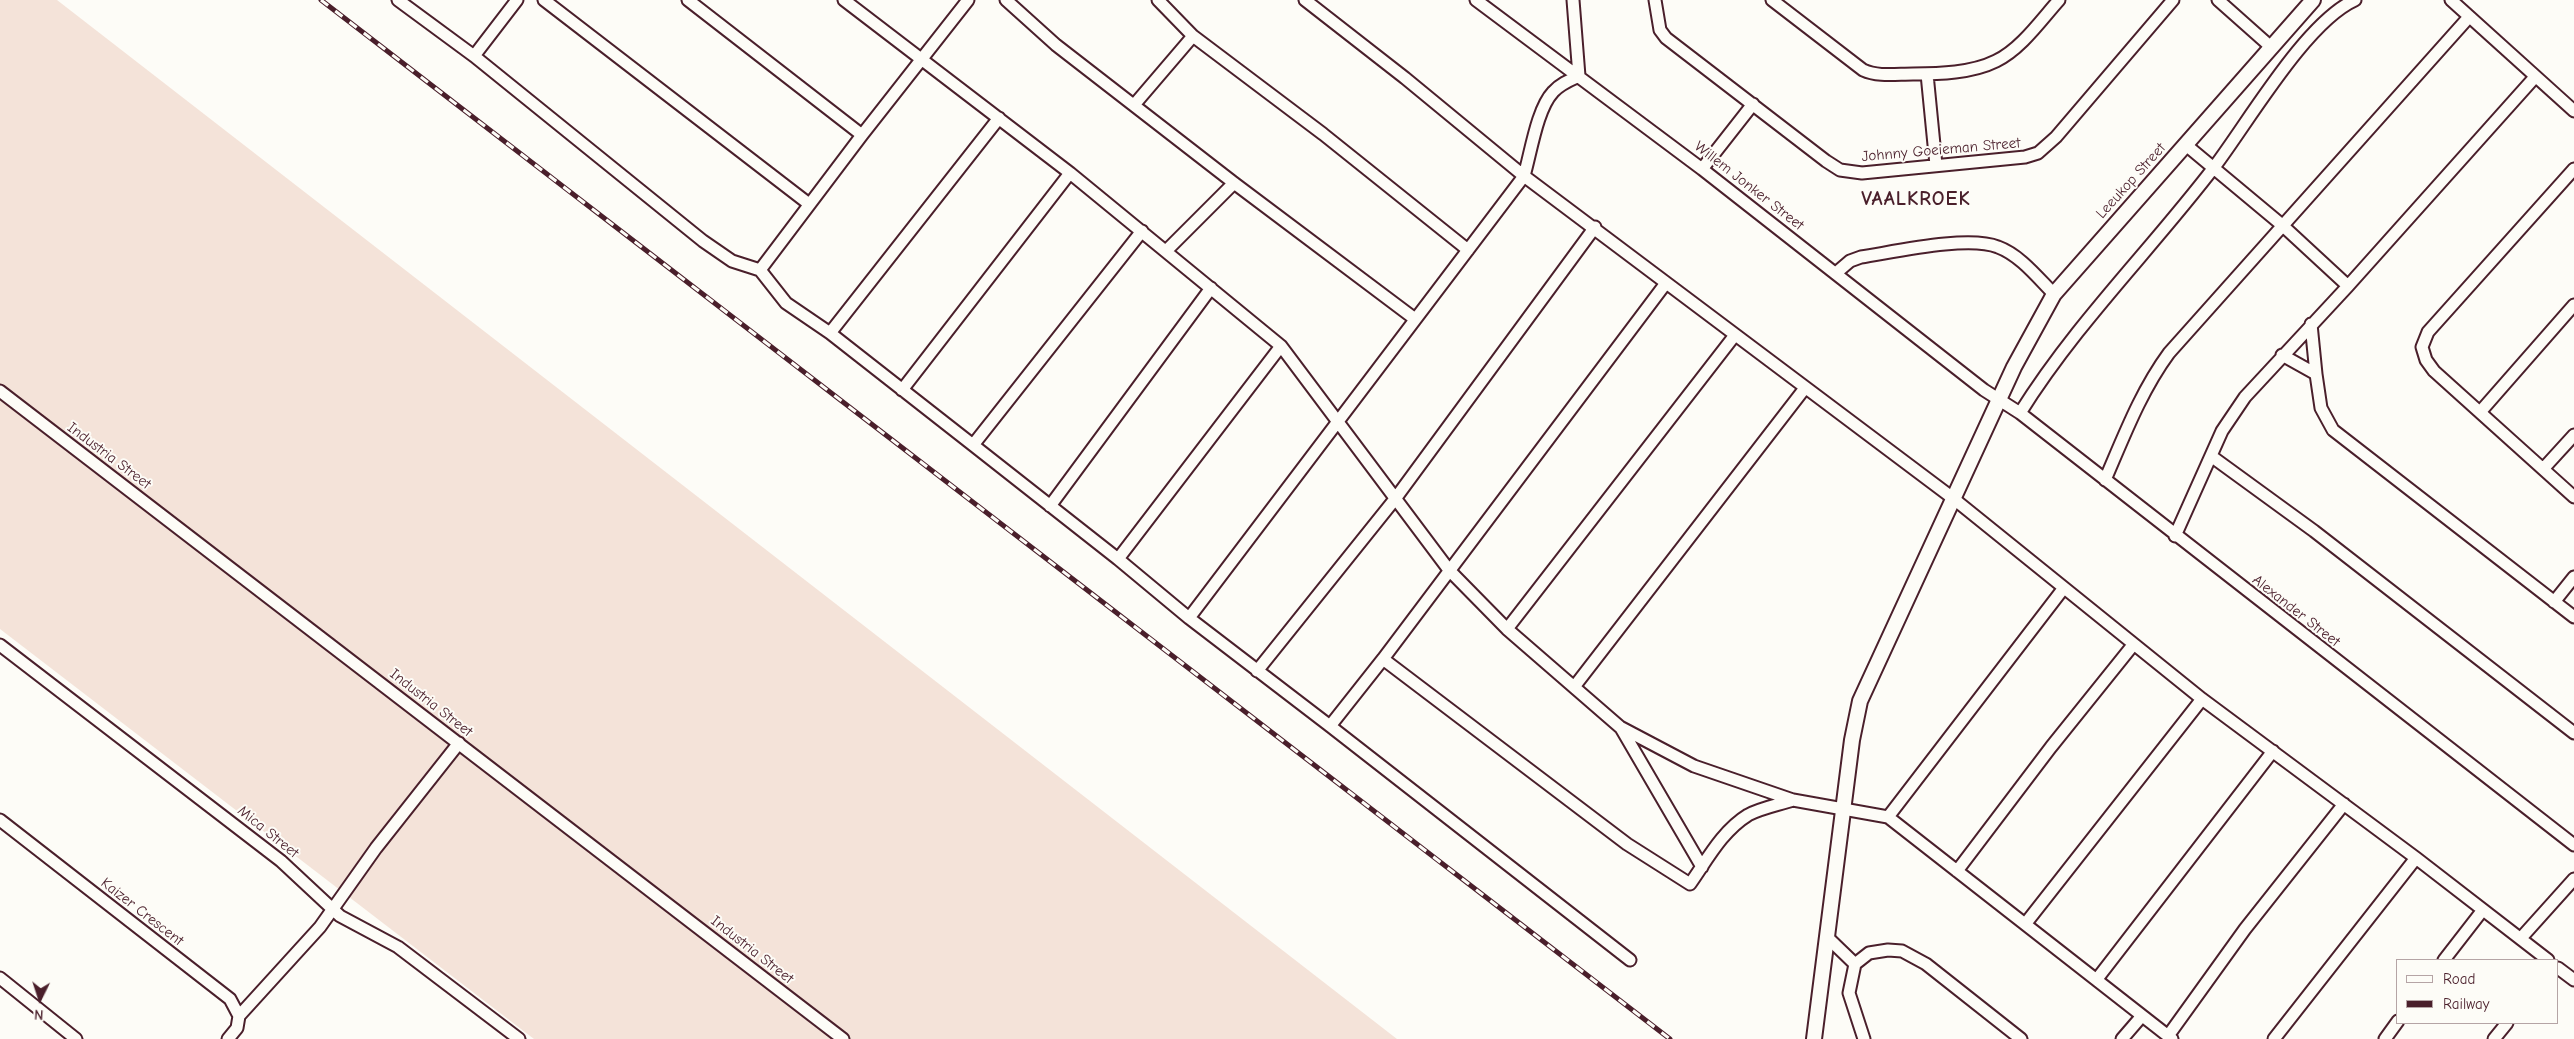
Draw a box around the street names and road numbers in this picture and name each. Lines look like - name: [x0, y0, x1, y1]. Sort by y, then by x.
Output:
- street label: Johnny Goeieman Street: [1861, 134, 2021, 166]
- street label: Willem Jonker Street: [1691, 138, 1807, 234]
- street label: Leeukop Street: [2092, 140, 2170, 222]
- street label: Industria Street: [64, 419, 154, 493]
- street label: Alexander Street: [2249, 571, 2343, 651]
- street label: Industria Street: [386, 665, 476, 741]
- street label: Mica Street: [234, 802, 302, 862]
- street label: Kaizer Crescent: [97, 874, 187, 950]
- street label: Industria Street: [707, 912, 797, 988]

